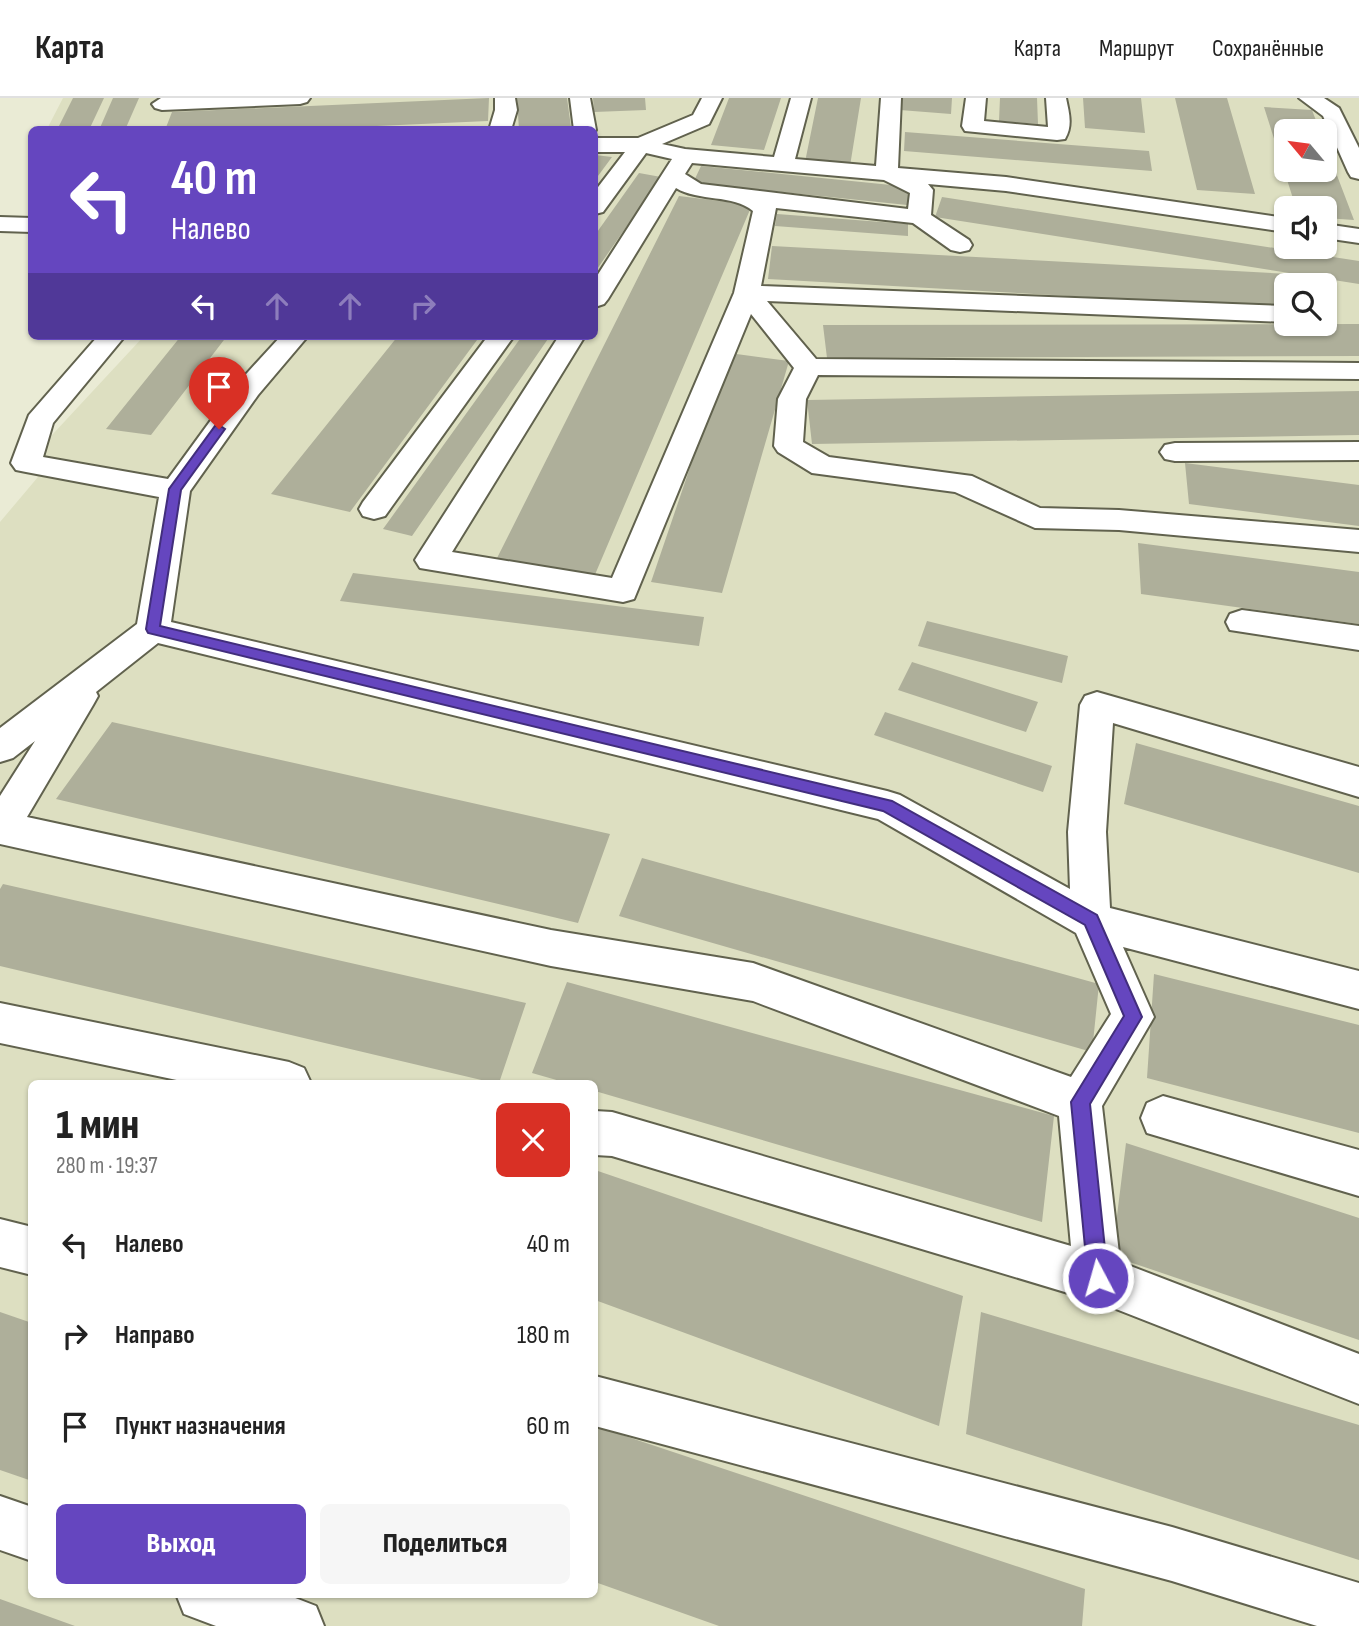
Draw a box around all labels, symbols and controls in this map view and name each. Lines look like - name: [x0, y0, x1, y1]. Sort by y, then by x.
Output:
- text: Карта: [35, 28, 104, 68]
- text: Карта: [1014, 34, 1061, 63]
- text: Маршрут: [1099, 34, 1174, 63]
- text: Сохранённые: [1212, 34, 1324, 63]
- north arrow: [1274, 119, 1337, 182]
- map controls: [1274, 119, 1337, 336]
- text: 40 m: [171, 150, 257, 209]
- icon: left: [56, 154, 147, 245]
- button: sound: [1274, 196, 1337, 259]
- text: Налево: [171, 210, 251, 249]
- button: search: [1274, 273, 1337, 336]
- icon: left: [185, 287, 223, 325]
- icon: ahead: [258, 287, 296, 325]
- icon: ahead: [331, 287, 369, 325]
- icon: right: [404, 287, 442, 325]
- pin: [189, 357, 249, 429]
- icon: arrive: [200, 368, 238, 406]
- text: 1 мин: [56, 1100, 139, 1151]
- button: close: [496, 1103, 570, 1177]
- text: 280 m · 19:37: [56, 1152, 158, 1180]
- icon: left: [56, 1226, 94, 1264]
- text: Налево: [115, 1229, 184, 1260]
- text: 40 m: [527, 1229, 570, 1260]
- position arrow: [1061, 1241, 1135, 1315]
- icon: right: [56, 1317, 94, 1355]
- text: Направо: [115, 1320, 194, 1351]
- text: 180 m: [517, 1320, 570, 1351]
- icon: arrive: [56, 1408, 94, 1446]
- text: Пункт назначения: [115, 1411, 286, 1442]
- text: 60 m: [526, 1411, 570, 1442]
- button: Выход: [56, 1504, 306, 1584]
- button: Поделиться: [320, 1504, 570, 1584]

